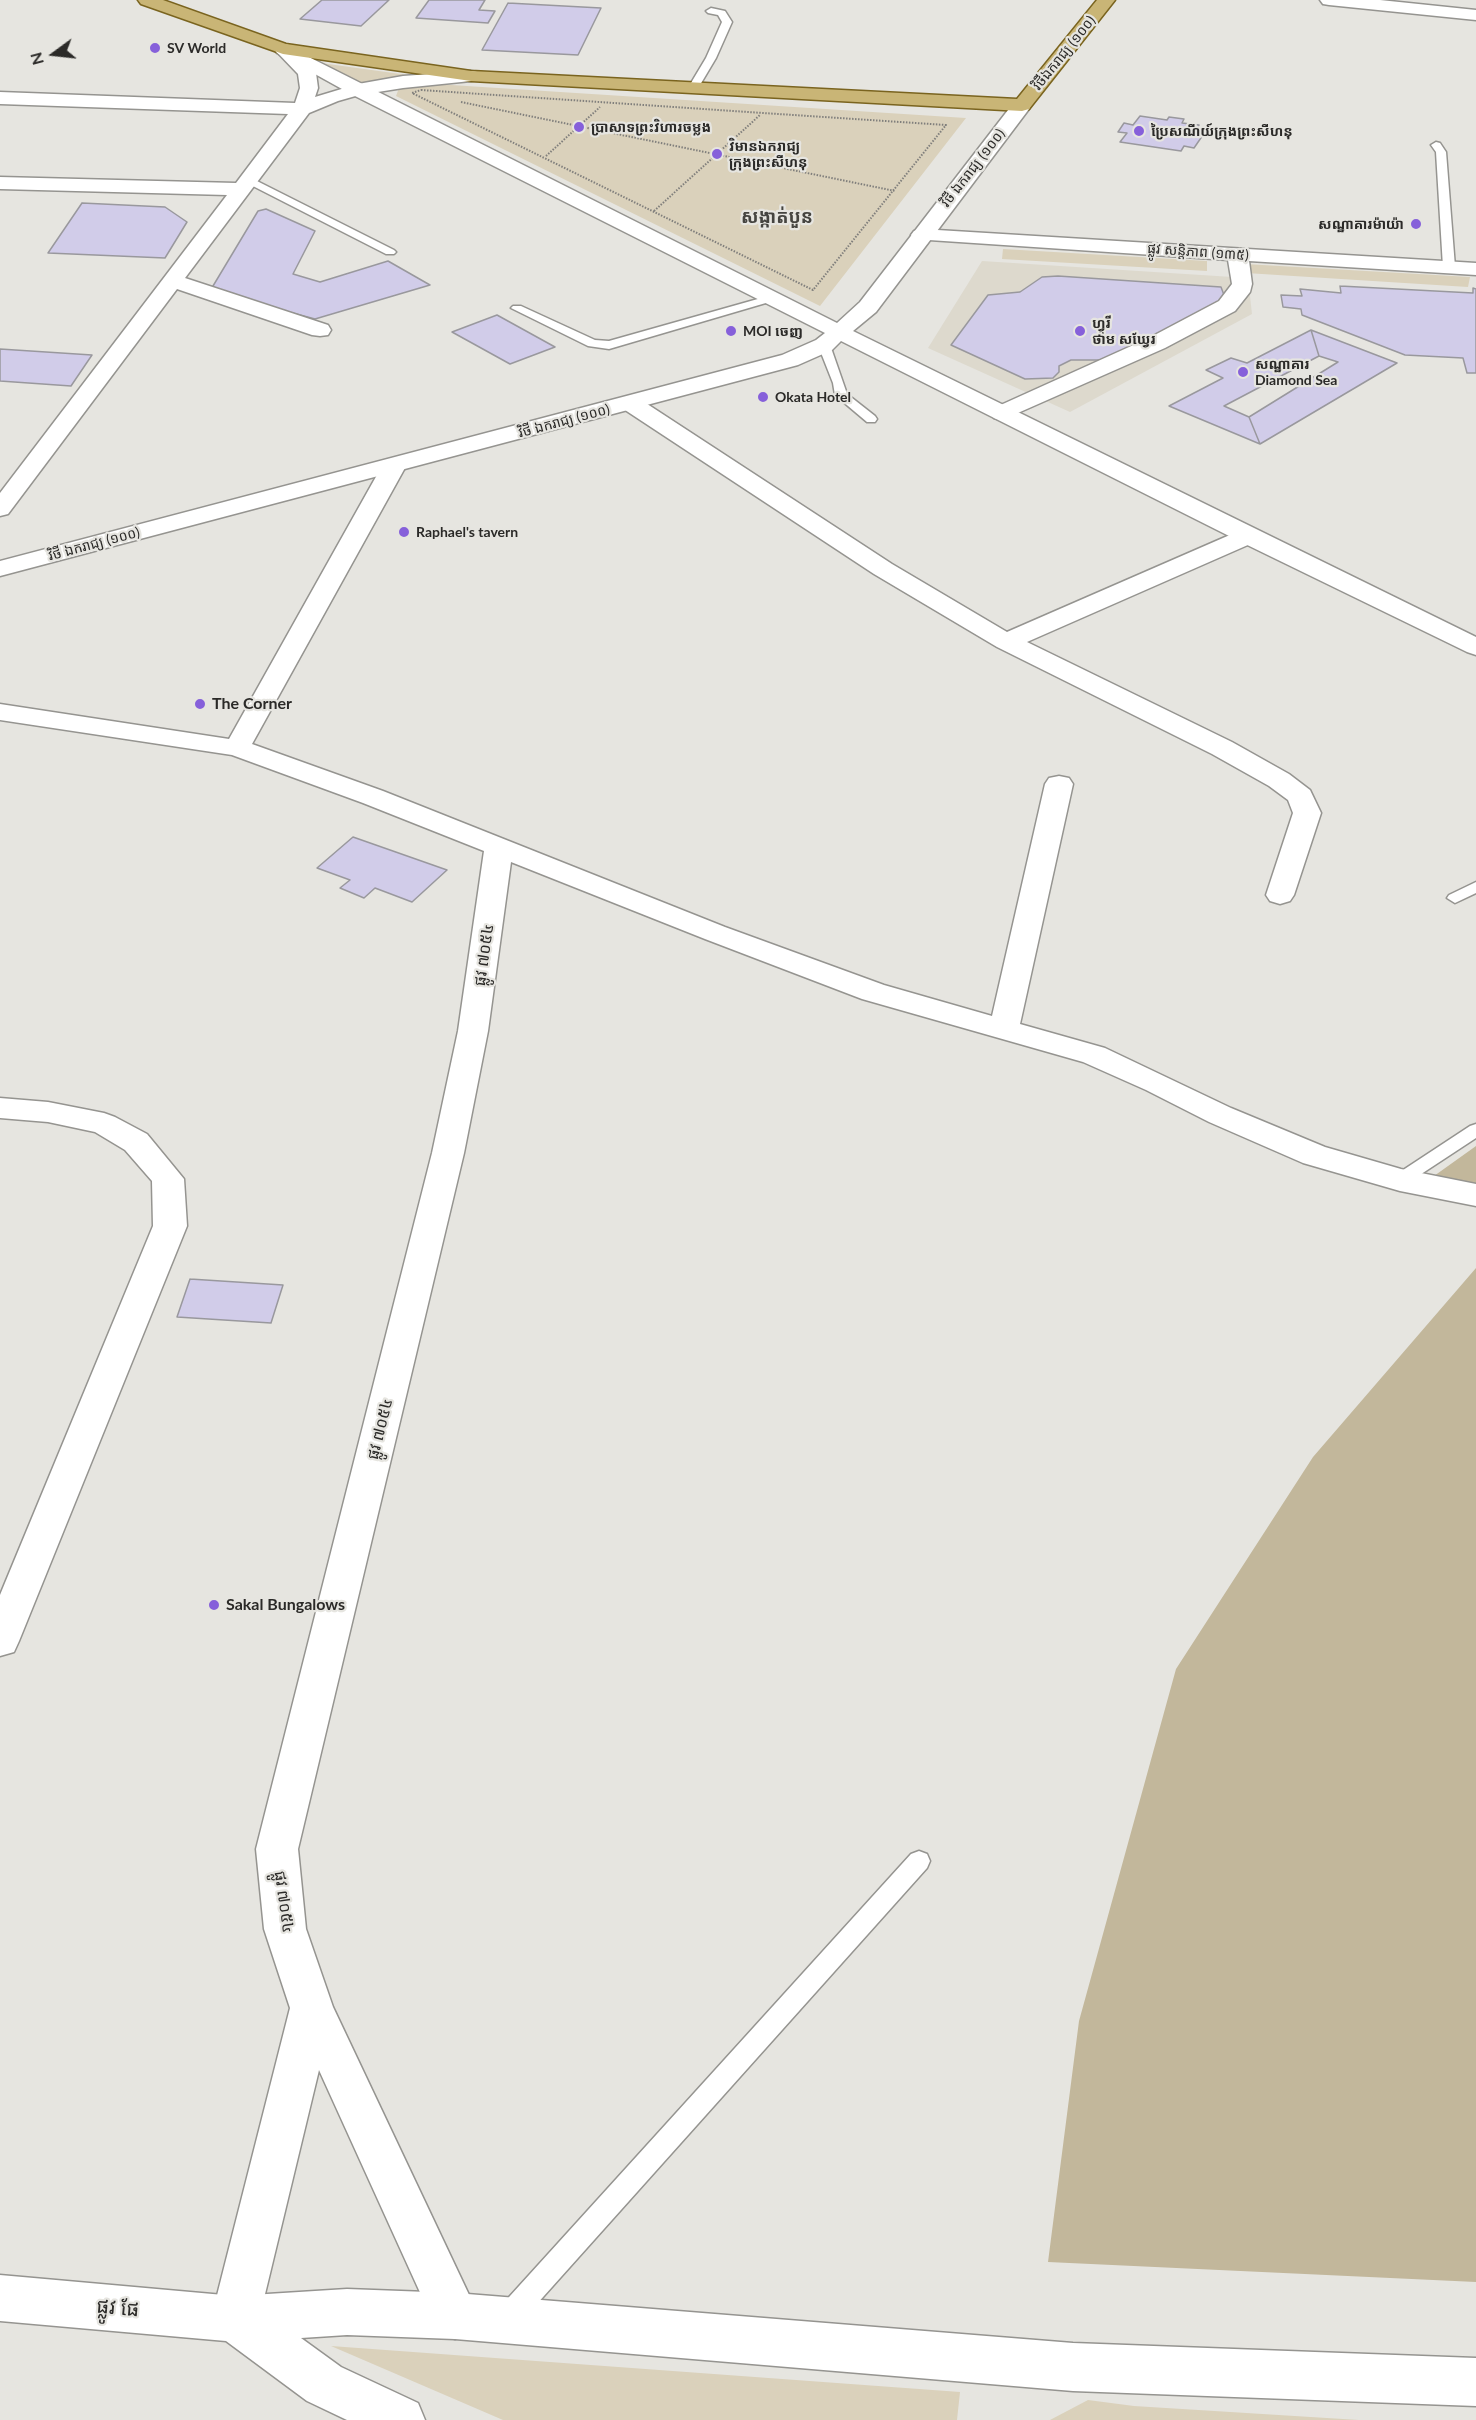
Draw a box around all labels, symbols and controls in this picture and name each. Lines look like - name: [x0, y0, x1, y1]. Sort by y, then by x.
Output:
- street label: វិថីឯករាជ្យ (១០០): [1029, 12, 1099, 94]
- north arrow: [24, 24, 84, 84]
- place label: SV World: [167, 40, 226, 56]
- marker: SV World: [148, 41, 162, 55]
- text: N: [25, 50, 47, 67]
- place label: ប្រាសាទព្រះវិហារចម្លង: [591, 119, 711, 135]
- marker: ប្រាសាទព្រះវិហារចម្លង: [572, 120, 586, 134]
- place label: ប្រៃសណីយ៍ក្រុងព្រះសីហនុ: [1151, 123, 1293, 139]
- marker: ប្រៃសណីយ៍ក្រុងព្រះសីហនុ: [1132, 124, 1146, 138]
- street label: វិថី ឯករាជ្យ (១០០): [937, 126, 1009, 210]
- place label: វិមានឯករាជ្យ ក្រុងព្រះសីហនុ: [729, 138, 807, 170]
- marker: វិមានឯករាជ្យ ក្រុងព្រះសីហនុ: [710, 147, 724, 161]
- district label: សង្កាត់បួន: [741, 206, 813, 228]
- place label: សណ្ឋាគារម៉ាយ៉ា: [1318, 216, 1404, 232]
- marker: សណ្ឋាគារម៉ាយ៉ា: [1409, 217, 1423, 231]
- street label: ផ្លូវ សន្តិភាព (១៣៥): [1147, 240, 1249, 264]
- place label: ហ្វូរី ថាម សឃ្វែរ: [1092, 315, 1155, 348]
- place label: MOI ចេញ: [743, 323, 803, 339]
- marker: MOI ចេញ: [724, 324, 738, 338]
- marker: ហ្វូរី ថាម សឃ្វែរ: [1073, 324, 1087, 338]
- place label: សណ្ឋាគារ Diamond Sea: [1255, 356, 1337, 388]
- marker: សណ្ឋាគារ Diamond Sea: [1236, 365, 1250, 379]
- place label: Okata Hotel: [775, 389, 851, 405]
- marker: Okata Hotel: [756, 390, 770, 404]
- street label: វិថី ឯករាជ្យ (១០០): [516, 401, 612, 441]
- street label: វិថី ឯករាជ្យ (១០០): [46, 524, 142, 564]
- place label: Raphael's tavern: [416, 524, 518, 540]
- marker: Raphael's tavern: [397, 525, 411, 539]
- place label: The Corner: [212, 694, 292, 714]
- marker: The Corner: [193, 697, 207, 711]
- street label: ផ្លូវ ៧០៥៤: [470, 923, 498, 987]
- street label: ផ្លូវ ៧០៥៤: [363, 1396, 397, 1462]
- place label: Sakal Bungalows: [226, 1595, 345, 1615]
- marker: Sakal Bungalows: [207, 1598, 221, 1612]
- street label: ផ្លូវ ៧០៥៤: [270, 1870, 298, 1934]
- street label: ផ្លូវ ផែ: [96, 2294, 140, 2322]

